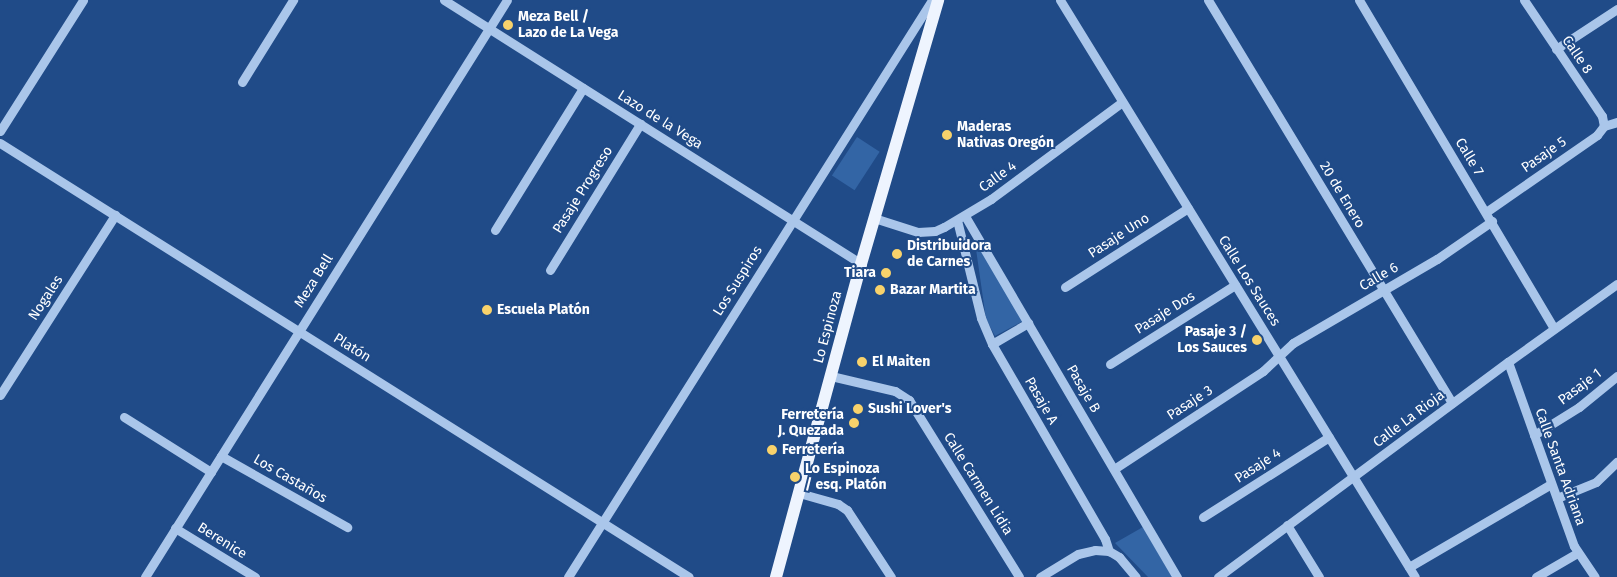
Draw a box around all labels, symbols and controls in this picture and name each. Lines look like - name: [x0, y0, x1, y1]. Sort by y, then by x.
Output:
- place label: Meza Bell / Lazo de La Vega: [518, 9, 618, 41]
- marker: Meza Bell / Lazo de La Vega: [502, 19, 514, 31]
- street label: Calle 8: [1558, 33, 1596, 77]
- street label: Lazo de la Vega: [614, 87, 706, 153]
- place label: Maderas Nativas Oregón: [957, 119, 1054, 152]
- marker: Maderas Nativas Oregón: [941, 129, 953, 141]
- street label: Pasaje 5: [1518, 133, 1570, 177]
- street label: Calle 7: [1451, 135, 1487, 179]
- street label: Pasaje Progreso: [549, 143, 617, 237]
- street label: Calle 4: [976, 158, 1020, 196]
- street label: 20 de Enero: [1316, 159, 1368, 231]
- street label: Pasaje Uno: [1085, 210, 1153, 262]
- street label: Calle Los Sauces: [1214, 233, 1284, 329]
- place label: Distribuidora de Carnes: [907, 238, 991, 270]
- street label: Los Suspiros: [710, 243, 766, 319]
- marker: Distribuidora de Carnes: [891, 248, 903, 260]
- street label: Meza Bell: [291, 251, 337, 311]
- street label: Calle 6: [1357, 259, 1401, 295]
- place label: Tiara: [844, 265, 876, 281]
- marker: Tiara: [880, 267, 892, 279]
- street label: Nogales: [25, 272, 67, 324]
- place label: Bazar Martita: [890, 282, 976, 298]
- marker: Bazar Martita: [874, 284, 886, 296]
- street label: Pasaje Dos: [1132, 288, 1198, 338]
- street label: Lo Espinoza: [810, 289, 846, 365]
- place label: Escuela Platón: [497, 302, 590, 318]
- marker: Escuela Platón: [481, 304, 493, 316]
- place label: Pasaje 3 / Los Sauces: [1177, 324, 1247, 357]
- street label: Platón: [330, 330, 374, 366]
- marker: Pasaje 3 / Los Sauces: [1251, 334, 1263, 346]
- place label: El Maiten: [872, 354, 930, 370]
- marker: El Maiten: [856, 356, 868, 368]
- street label: Pasaje B: [1063, 362, 1103, 416]
- street label: Pasaje 1: [1555, 365, 1605, 409]
- street label: Pasaje A: [1021, 374, 1061, 428]
- street label: Pasaje 3: [1164, 382, 1216, 424]
- street label: Calle La Rioja: [1370, 387, 1448, 451]
- place label: Sushi Lover's: [868, 401, 951, 417]
- marker: Sushi Lover's: [852, 403, 864, 415]
- street label: Calle Santa Adriana: [1531, 406, 1589, 528]
- place label: Ferretería J. Quezada: [778, 407, 844, 440]
- marker: Ferretería J. Quezada: [848, 417, 860, 429]
- street label: Calle Carmen Lidia: [940, 430, 1016, 538]
- place label: Ferretería: [782, 442, 845, 458]
- marker: Ferretería: [766, 444, 778, 456]
- street label: Pasaje 4: [1232, 445, 1284, 487]
- street label: Los Castaños: [250, 451, 330, 507]
- place label: Lo Espinoza / esq. Platón: [805, 461, 887, 494]
- marker: Lo Espinoza / esq. Platón: [789, 471, 801, 483]
- street label: Berenice: [194, 519, 250, 563]

